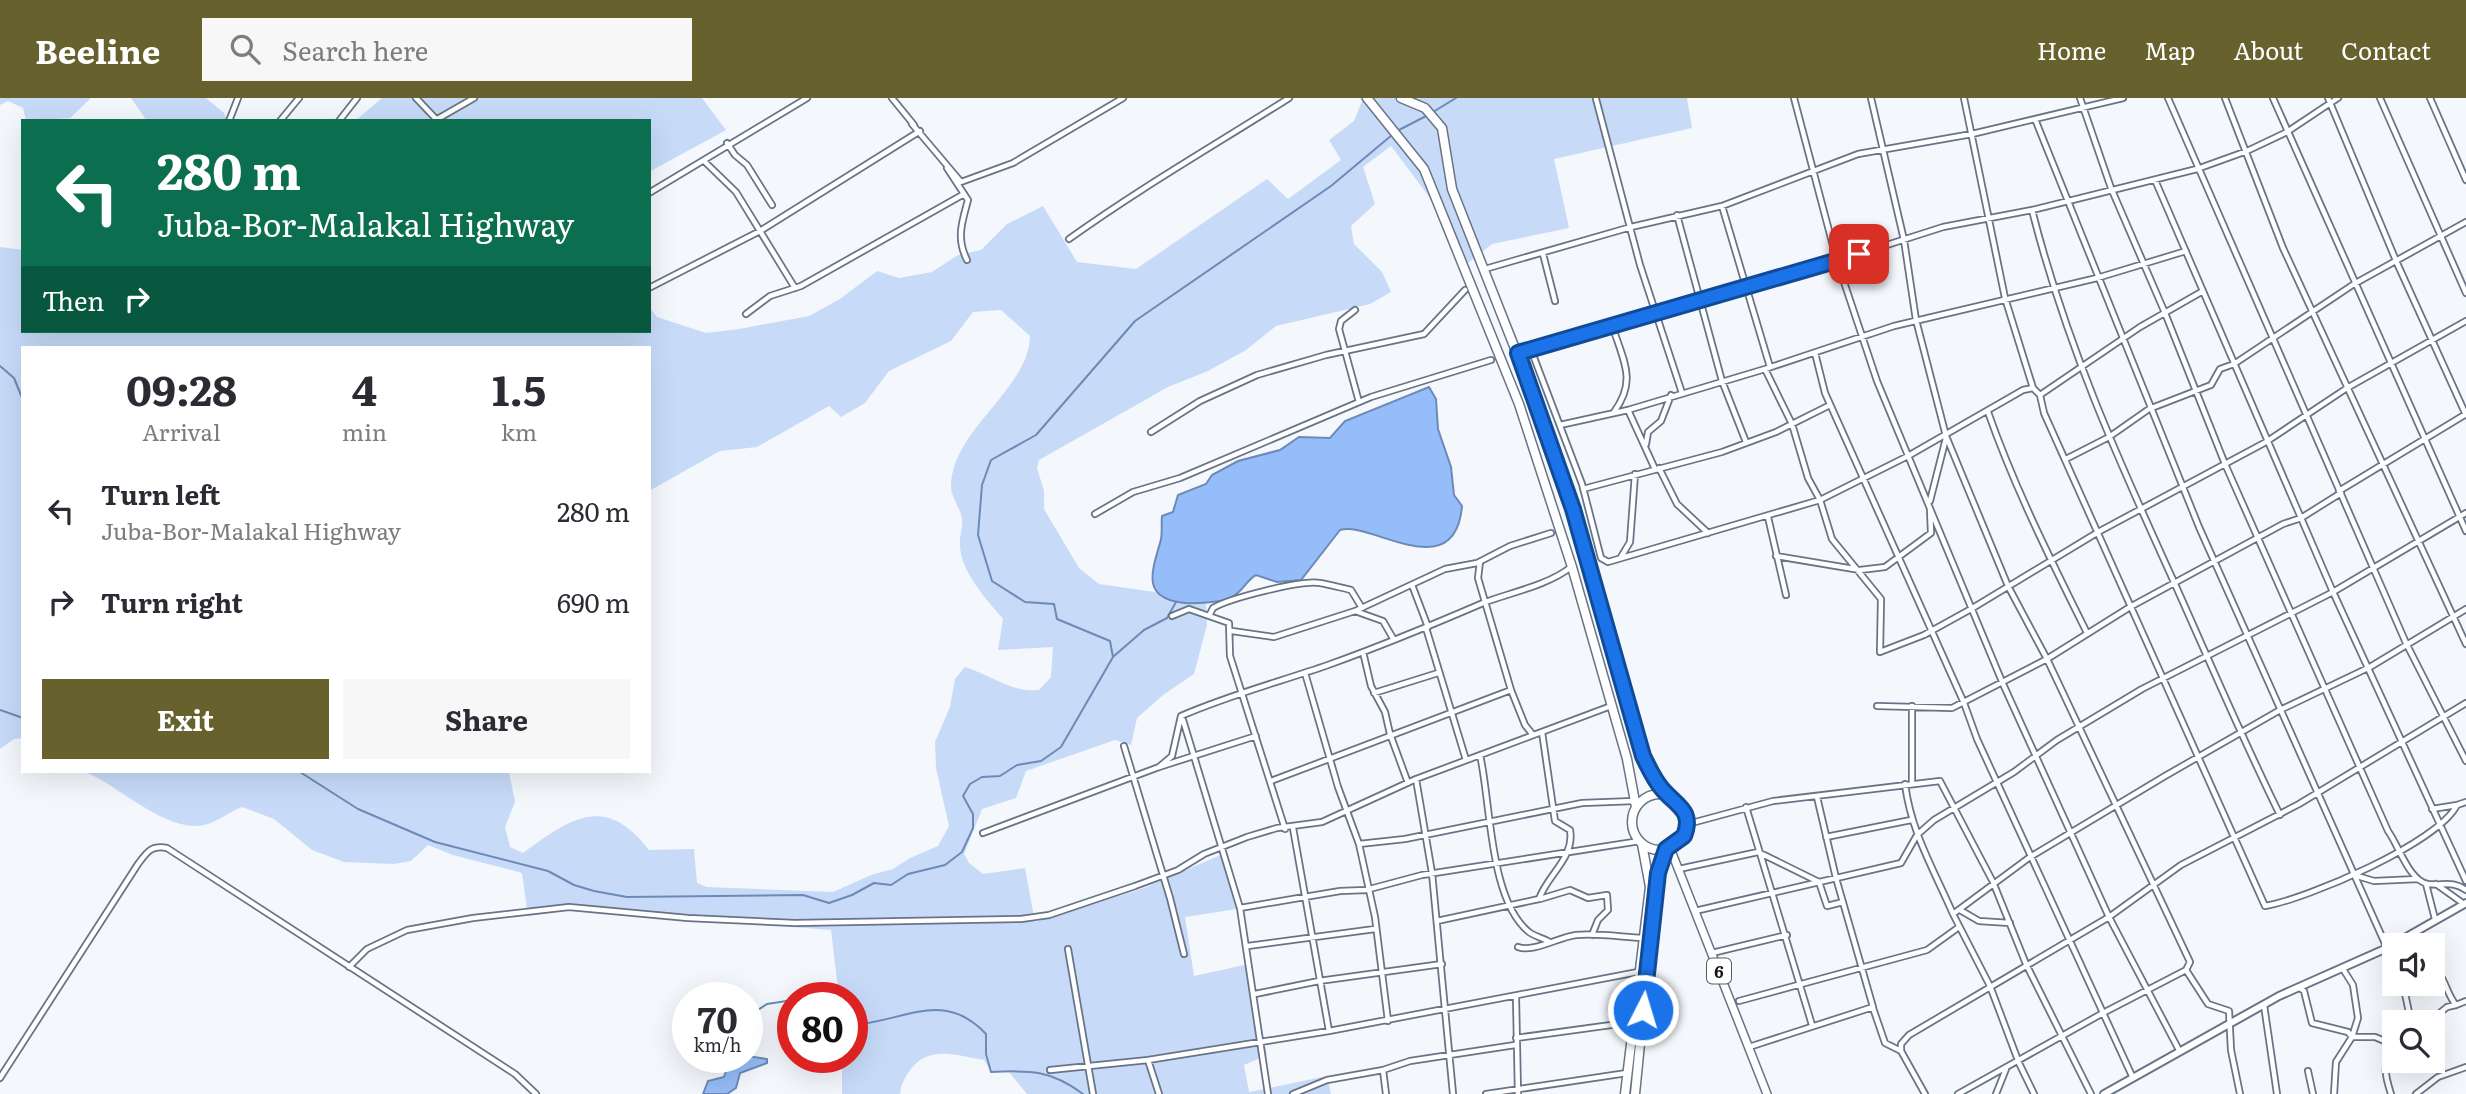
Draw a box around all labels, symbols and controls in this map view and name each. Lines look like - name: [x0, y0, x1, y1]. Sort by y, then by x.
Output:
- search box: [202, 18, 692, 81]
- text: Beeline: [35, 25, 160, 74]
- icon: search: [226, 30, 264, 68]
- text: Search here: [282, 30, 428, 69]
- text: Home: [2037, 32, 2106, 67]
- text: Map: [2144, 32, 2195, 67]
- text: About: [2233, 32, 2303, 67]
- text: Contact: [2341, 32, 2431, 67]
- text: 280 m: [157, 132, 301, 205]
- icon: left: [42, 147, 133, 238]
- text: Juba-Bor-Malakal Highway: [157, 199, 574, 247]
- pin: [1829, 224, 1889, 284]
- icon: arrive: [1840, 235, 1878, 273]
- text: Then: [42, 280, 104, 319]
- icon: right: [118, 280, 156, 318]
- text: 09:28: [126, 357, 237, 419]
- text: 4: [352, 357, 377, 419]
- text: 1.5: [492, 357, 546, 419]
- text: Arrival: [142, 414, 221, 448]
- text: min: [342, 414, 387, 448]
- text: km: [501, 414, 537, 448]
- text: Turn left: [101, 474, 220, 513]
- text: 280 m: [557, 491, 630, 530]
- icon: left: [42, 492, 80, 530]
- text: Juba-Bor-Malakal Highway: [101, 513, 401, 547]
- text: Turn right: [101, 582, 243, 621]
- text: 690 m: [557, 582, 630, 621]
- icon: right: [42, 583, 80, 621]
- button: Exit: [42, 679, 329, 759]
- button: Share: [343, 679, 630, 759]
- map controls: [2382, 933, 2445, 1073]
- button: sound: [2382, 933, 2445, 996]
- road number: 6: [1707, 958, 1731, 984]
- position arrow: [1606, 973, 1680, 1047]
- speed limit sign: 80: [777, 982, 868, 1073]
- text: 70: [697, 992, 738, 1044]
- button: search: [2382, 1010, 2445, 1073]
- text: km/h: [694, 1031, 741, 1058]

